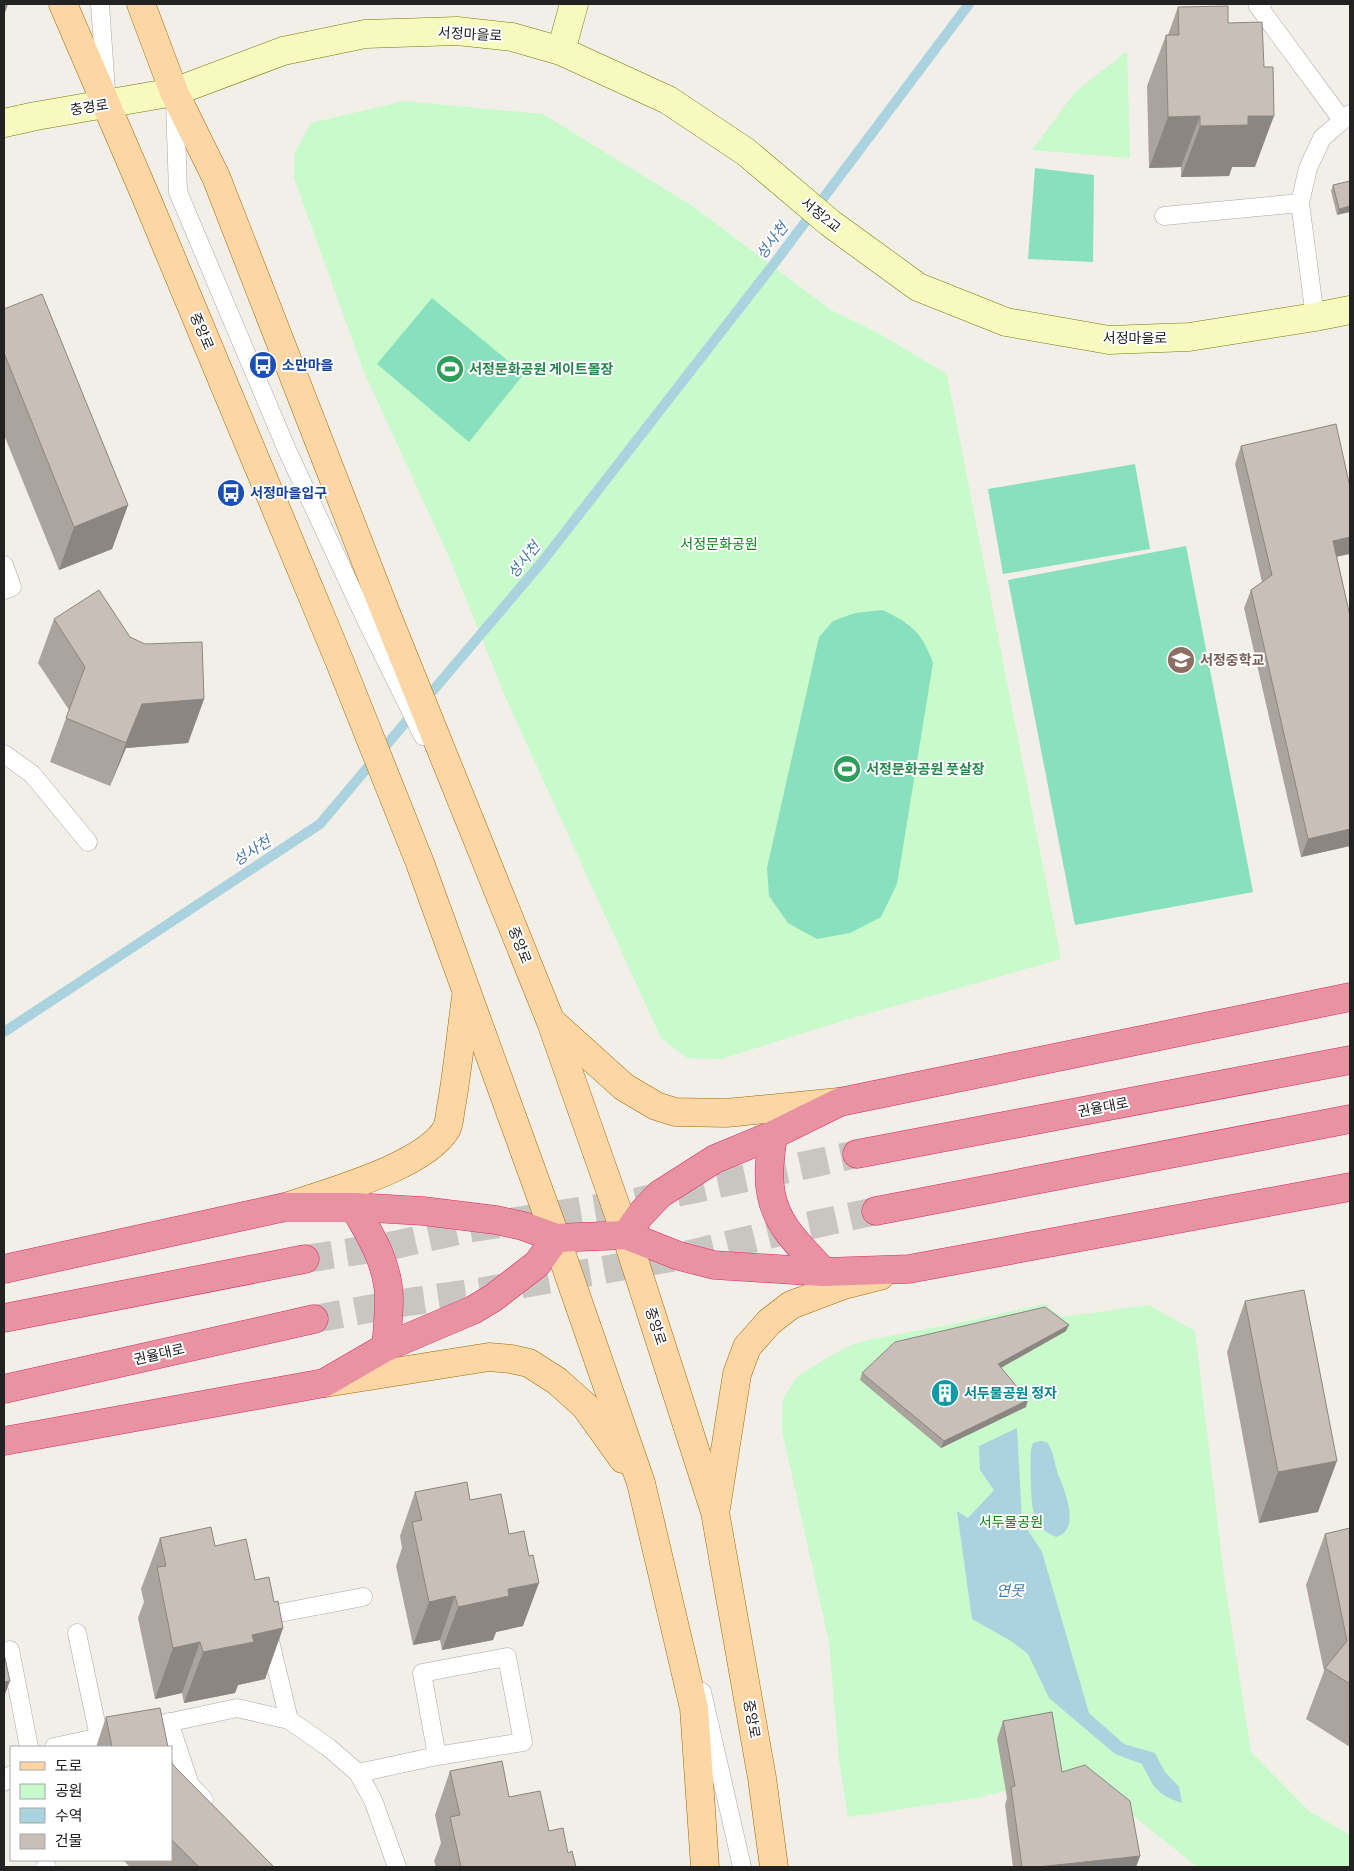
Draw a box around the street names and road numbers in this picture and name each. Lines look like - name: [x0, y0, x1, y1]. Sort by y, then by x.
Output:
- street label: 서정마을로: [437, 23, 503, 44]
- street label: 충경로: [69, 95, 109, 118]
- street label: 서정2교: [798, 193, 845, 236]
- street label: 중앙로: [187, 310, 218, 352]
- street label: 서정마을로: [1103, 329, 1167, 346]
- street label: 중앙로: [505, 924, 536, 966]
- street label: 권율대로: [1076, 1093, 1130, 1120]
- street label: 중앙로: [642, 1305, 671, 1347]
- street label: 권율대로: [132, 1339, 186, 1368]
- street label: 중앙로: [741, 1698, 764, 1740]

